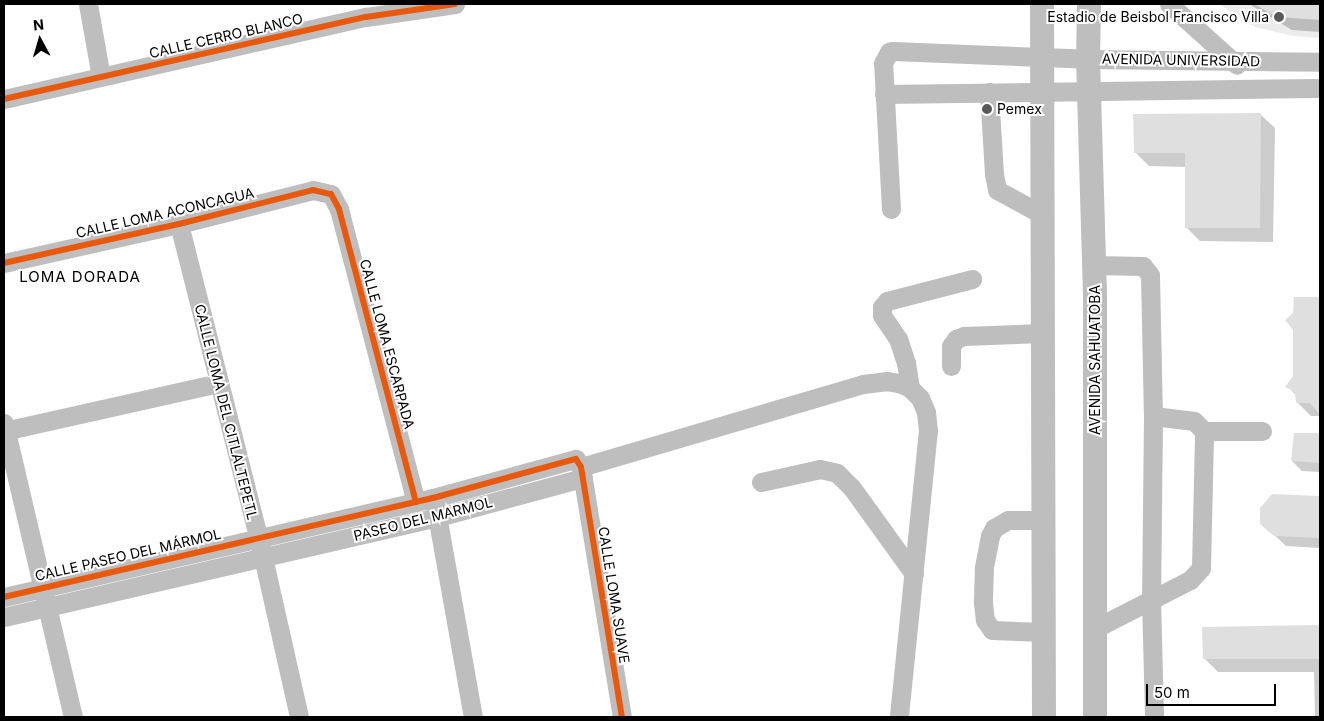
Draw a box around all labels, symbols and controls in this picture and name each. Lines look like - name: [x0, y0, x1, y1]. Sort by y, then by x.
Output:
- place label: Estadio de Beisbol Francisco Villa: [1047, 9, 1269, 25]
- street label: CALLE CERRO BLANCO: [147, 10, 305, 62]
- marker: Estadio de Beisbol Francisco Villa: [1273, 11, 1285, 23]
- north arrow: [15, 15, 65, 65]
- text: N: [32, 16, 45, 34]
- street label: AVENIDA UNIVERSIDAD: [1102, 50, 1260, 70]
- place label: Pemex: [997, 101, 1042, 117]
- marker: Pemex: [981, 103, 993, 115]
- street label: CALLE LOMA ACONCAGUA: [74, 184, 256, 242]
- street label: CALLE LOMA ESCARPADA: [356, 257, 418, 431]
- district label: LOMA DORADA: [18, 268, 142, 286]
- street label: AVENIDA SAHUATOBA: [1087, 285, 1103, 435]
- street label: CALLE LOMA DEL CITLALTEPETL: [191, 302, 261, 522]
- street label: PASEO DEL MARMOL: [352, 494, 494, 544]
- street label: CALLE PASEO DEL MÁRMOL: [33, 525, 223, 585]
- street label: CALLE LOMA SUAVE: [595, 525, 633, 665]
- scale bar: [1149, 674, 1279, 706]
- text: 50 m: [1154, 683, 1190, 702]

